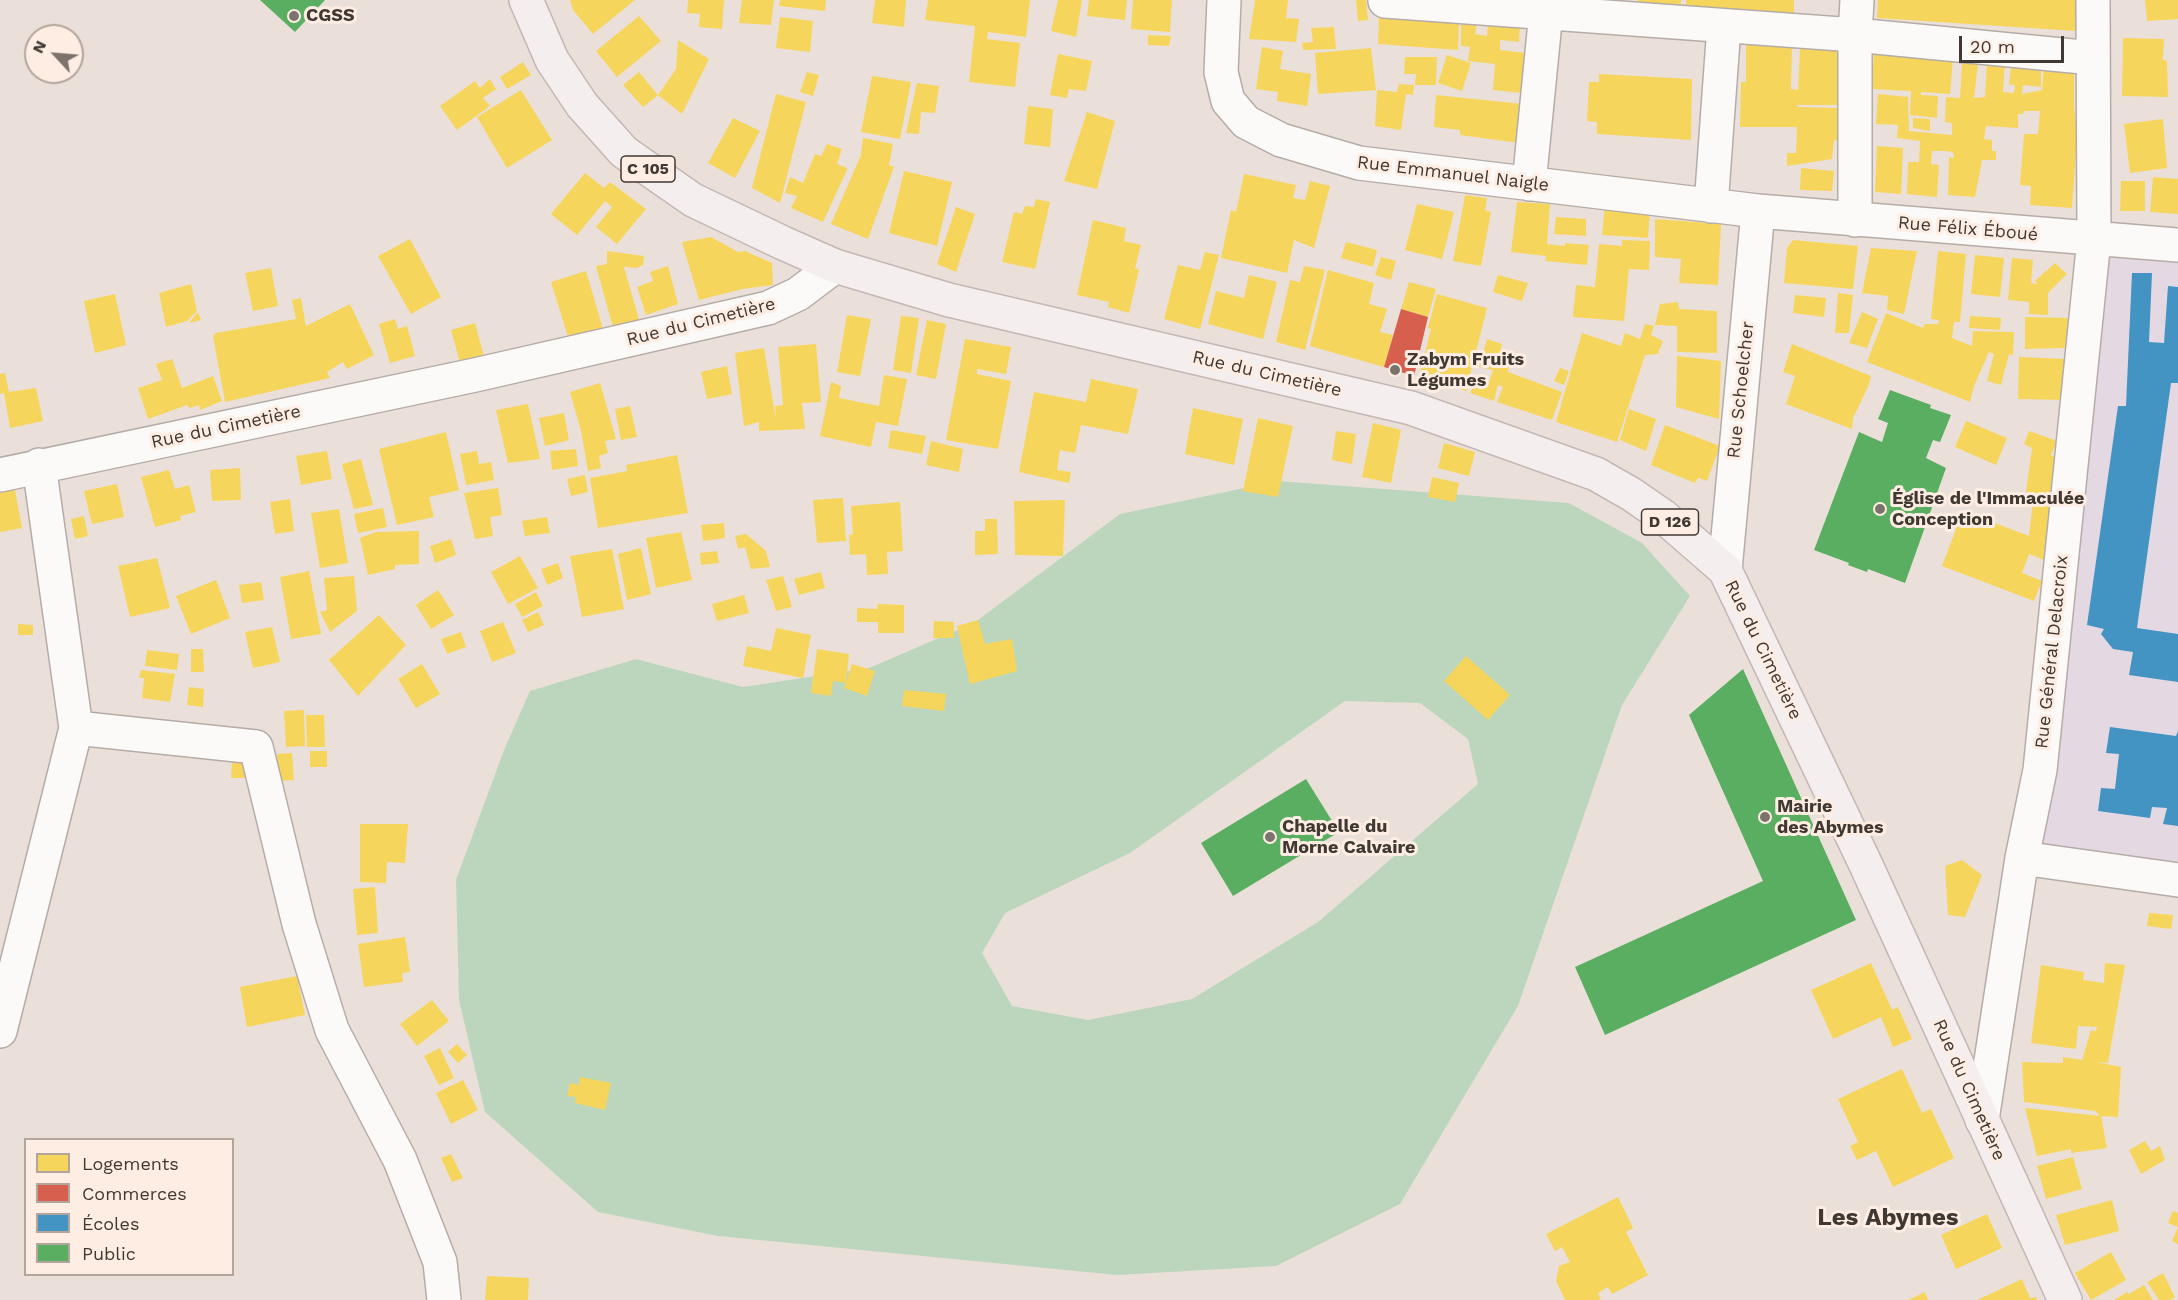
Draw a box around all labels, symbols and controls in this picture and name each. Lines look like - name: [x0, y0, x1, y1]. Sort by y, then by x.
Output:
- place label: CGSS: [306, 5, 354, 27]
- marker: CGSS: [287, 9, 301, 23]
- north arrow: [24, 24, 84, 84]
- scale bar: [1962, 24, 2067, 62]
- text: 20 m: [1970, 36, 2015, 57]
- text: N: [28, 37, 50, 56]
- street label: Rue Emmanuel Naigle: [1356, 152, 1550, 196]
- road number: C 105: [621, 156, 675, 182]
- street label: Rue Félix Éboué: [1897, 212, 2039, 246]
- street label: Rue du Cimetière: [624, 293, 778, 351]
- street label: Rue Schoelcher: [1723, 320, 1759, 460]
- street label: Rue du Cimetière: [1190, 346, 1344, 402]
- place label: Zabym Fruits Légumes: [1407, 349, 1524, 392]
- marker: Zabym Fruits Légumes: [1388, 363, 1402, 377]
- street label: Rue du Cimetière: [149, 401, 303, 453]
- place label: Église de l'Immaculée Conception: [1892, 488, 2084, 530]
- marker: Église de l'Immaculée Conception: [1873, 502, 1887, 516]
- road number: D 126: [1642, 509, 1698, 535]
- street label: Rue Général Delacroix: [2031, 554, 2073, 750]
- street label: Rue du Cimetière: [1720, 577, 1806, 723]
- place label: Mairie des Abymes: [1777, 796, 1884, 838]
- marker: Mairie des Abymes: [1758, 810, 1772, 824]
- place label: Chapelle du Morne Calvaire: [1282, 816, 1415, 858]
- marker: Chapelle du Morne Calvaire: [1263, 830, 1277, 844]
- street label: Rue du Cimetière: [1928, 1016, 2010, 1164]
- legend: [24, 1138, 234, 1276]
- text: Logements: [82, 1153, 179, 1174]
- text: Commerces: [82, 1183, 187, 1204]
- district label: Les Abymes: [1817, 1204, 1959, 1232]
- text: Écoles: [82, 1213, 139, 1234]
- text: Public: [82, 1243, 136, 1264]

